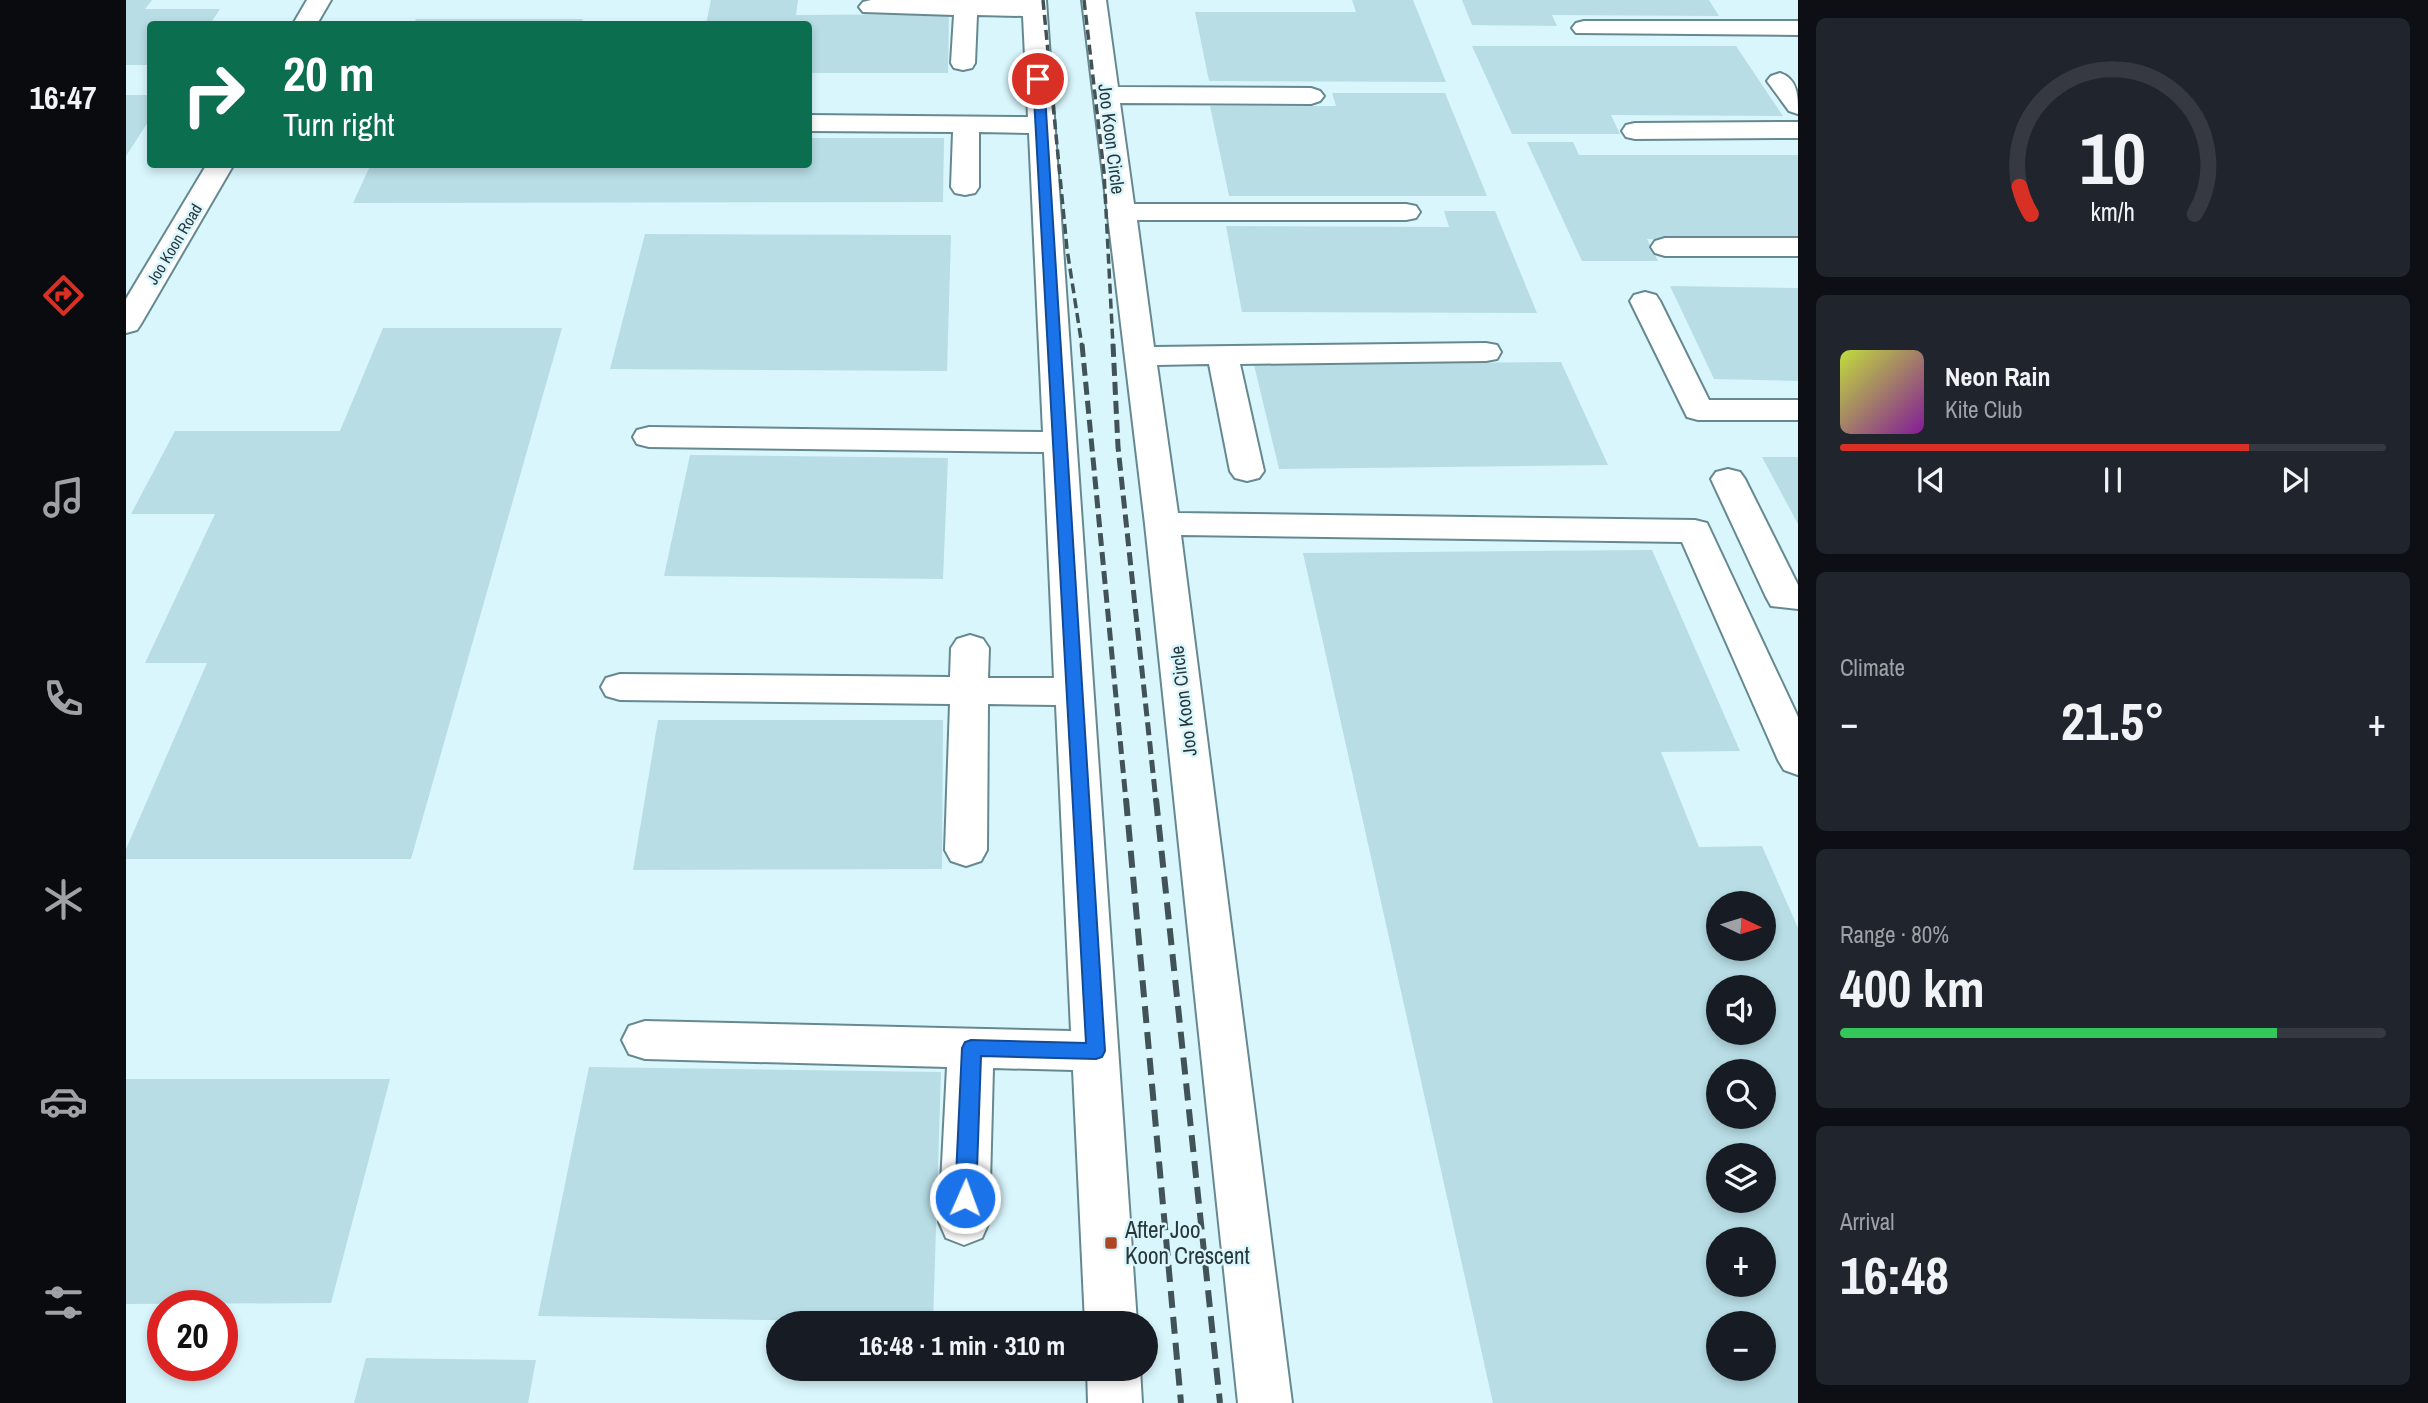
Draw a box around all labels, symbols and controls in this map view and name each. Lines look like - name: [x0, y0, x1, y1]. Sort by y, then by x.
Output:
- text: 20 m: [283, 40, 375, 106]
- icon: right: [168, 49, 259, 140]
- pin: [1008, 49, 1068, 109]
- icon: arrive: [1019, 60, 1057, 98]
- text: 16:47: [29, 76, 97, 119]
- street label: Joo Koon Circle: [1092, 82, 1132, 196]
- text: Turn right: [283, 103, 395, 146]
- text: 10: [2080, 109, 2146, 207]
- text: km/h: [2091, 194, 2135, 228]
- street label: Joo Koon Road: [141, 200, 207, 288]
- icon: directions: [39, 271, 88, 320]
- text: Neon Rain: [1945, 359, 2050, 394]
- text: Kite Club: [1945, 394, 2023, 425]
- icon: previous: [1912, 461, 1950, 499]
- icon: pause: [2094, 461, 2132, 499]
- icon: next: [2276, 461, 2314, 499]
- icon: music: [39, 473, 88, 522]
- street label: Joo Koon Circle: [1163, 644, 1203, 758]
- text: Climate: [1840, 652, 1905, 683]
- icon: phone: [39, 674, 88, 723]
- text: 21.5°: [2061, 686, 2165, 756]
- text: −: [1840, 697, 1858, 748]
- text: +: [2368, 697, 2386, 748]
- icon: climate: [39, 875, 88, 924]
- north arrow: [1706, 891, 1776, 961]
- map controls: [1706, 891, 1776, 1381]
- text: Range · 80%: [1840, 919, 1949, 950]
- text: 400 km: [1840, 953, 1985, 1023]
- button: sound: [1706, 975, 1776, 1045]
- button: search: [1706, 1059, 1776, 1129]
- icon: car: [39, 1077, 88, 1126]
- button: layers: [1706, 1143, 1776, 1213]
- position arrow: [928, 1161, 1002, 1235]
- text: Arrival: [1840, 1206, 1895, 1237]
- place label: After Joo Koon Crescent: [1124, 1214, 1250, 1271]
- button: +: [1706, 1227, 1776, 1297]
- marker: After Joo Koon Crescent: [1103, 1235, 1119, 1251]
- text: 16:48: [1840, 1240, 1949, 1310]
- icon: filters: [39, 1278, 88, 1327]
- speed limit sign: 20: [147, 1290, 238, 1381]
- button: −: [1706, 1311, 1776, 1381]
- text: 16:48 · 1 min · 310 m: [859, 1328, 1065, 1363]

